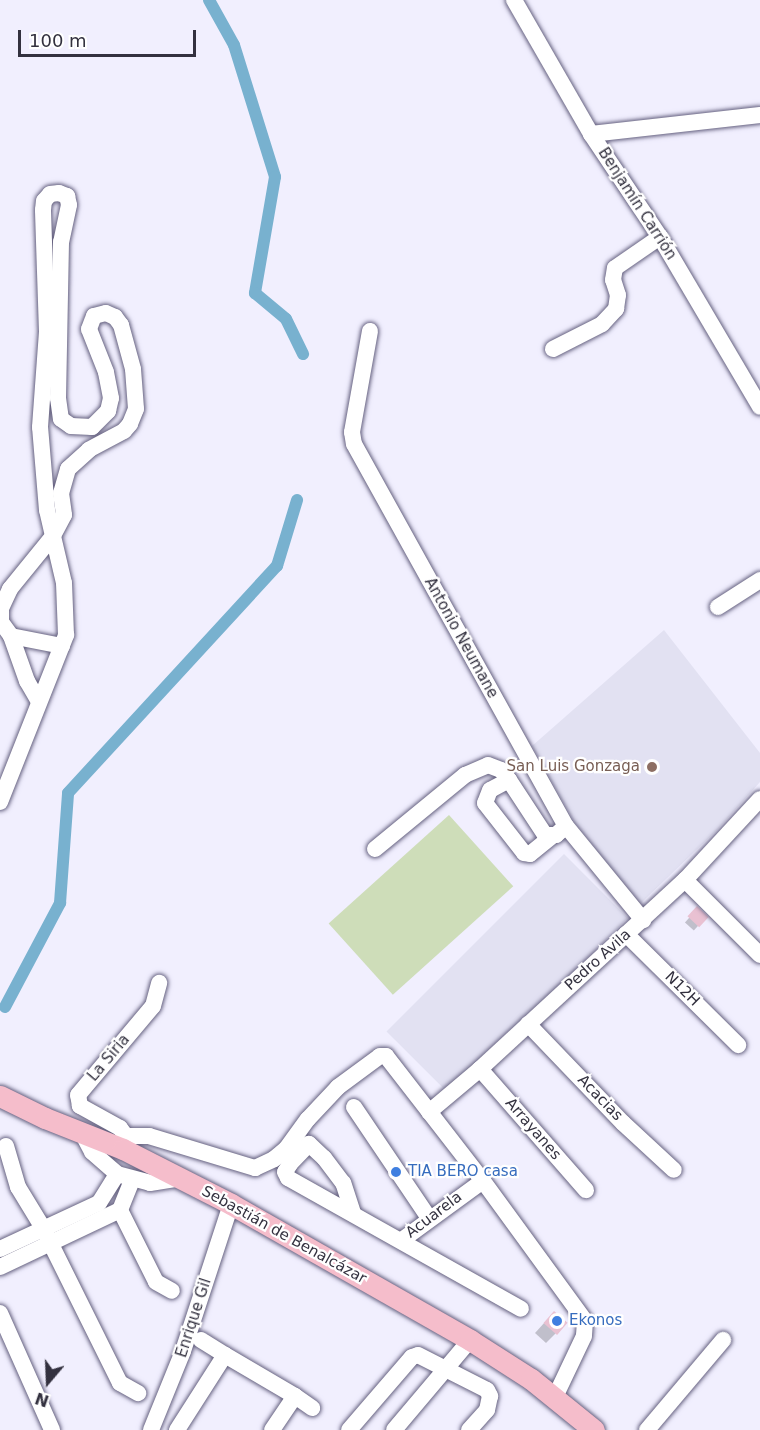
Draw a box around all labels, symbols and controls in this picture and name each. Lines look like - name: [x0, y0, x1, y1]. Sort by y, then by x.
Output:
- scale bar: [21, 18, 200, 56]
- text: 100 m: [29, 30, 87, 51]
- street label: Benjamín Carrión: [594, 145, 680, 263]
- street label: Antonio Neumane: [420, 575, 502, 701]
- place label: San Luis Gonzaga: [507, 758, 640, 776]
- marker: San Luis Gonzaga: [645, 760, 659, 774]
- street label: Pedro Avila: [561, 926, 635, 994]
- street label: N12H: [661, 968, 703, 1010]
- street label: La Siria: [84, 1031, 134, 1085]
- street label: Acacias: [574, 1071, 626, 1125]
- street label: Arrayanes: [501, 1094, 565, 1164]
- place label: TIA BERO casa: [408, 1163, 518, 1181]
- marker: TIA BERO casa: [389, 1165, 403, 1179]
- street label: Sebastián de Benalcázar: [199, 1182, 369, 1288]
- street label: Acuarela: [402, 1188, 466, 1242]
- street label: Enrique Gil: [173, 1276, 215, 1360]
- place label: Ekonos: [569, 1312, 622, 1330]
- marker: Ekonos: [550, 1314, 564, 1328]
- north arrow: [18, 1352, 78, 1412]
- text: N: [33, 1388, 51, 1411]

